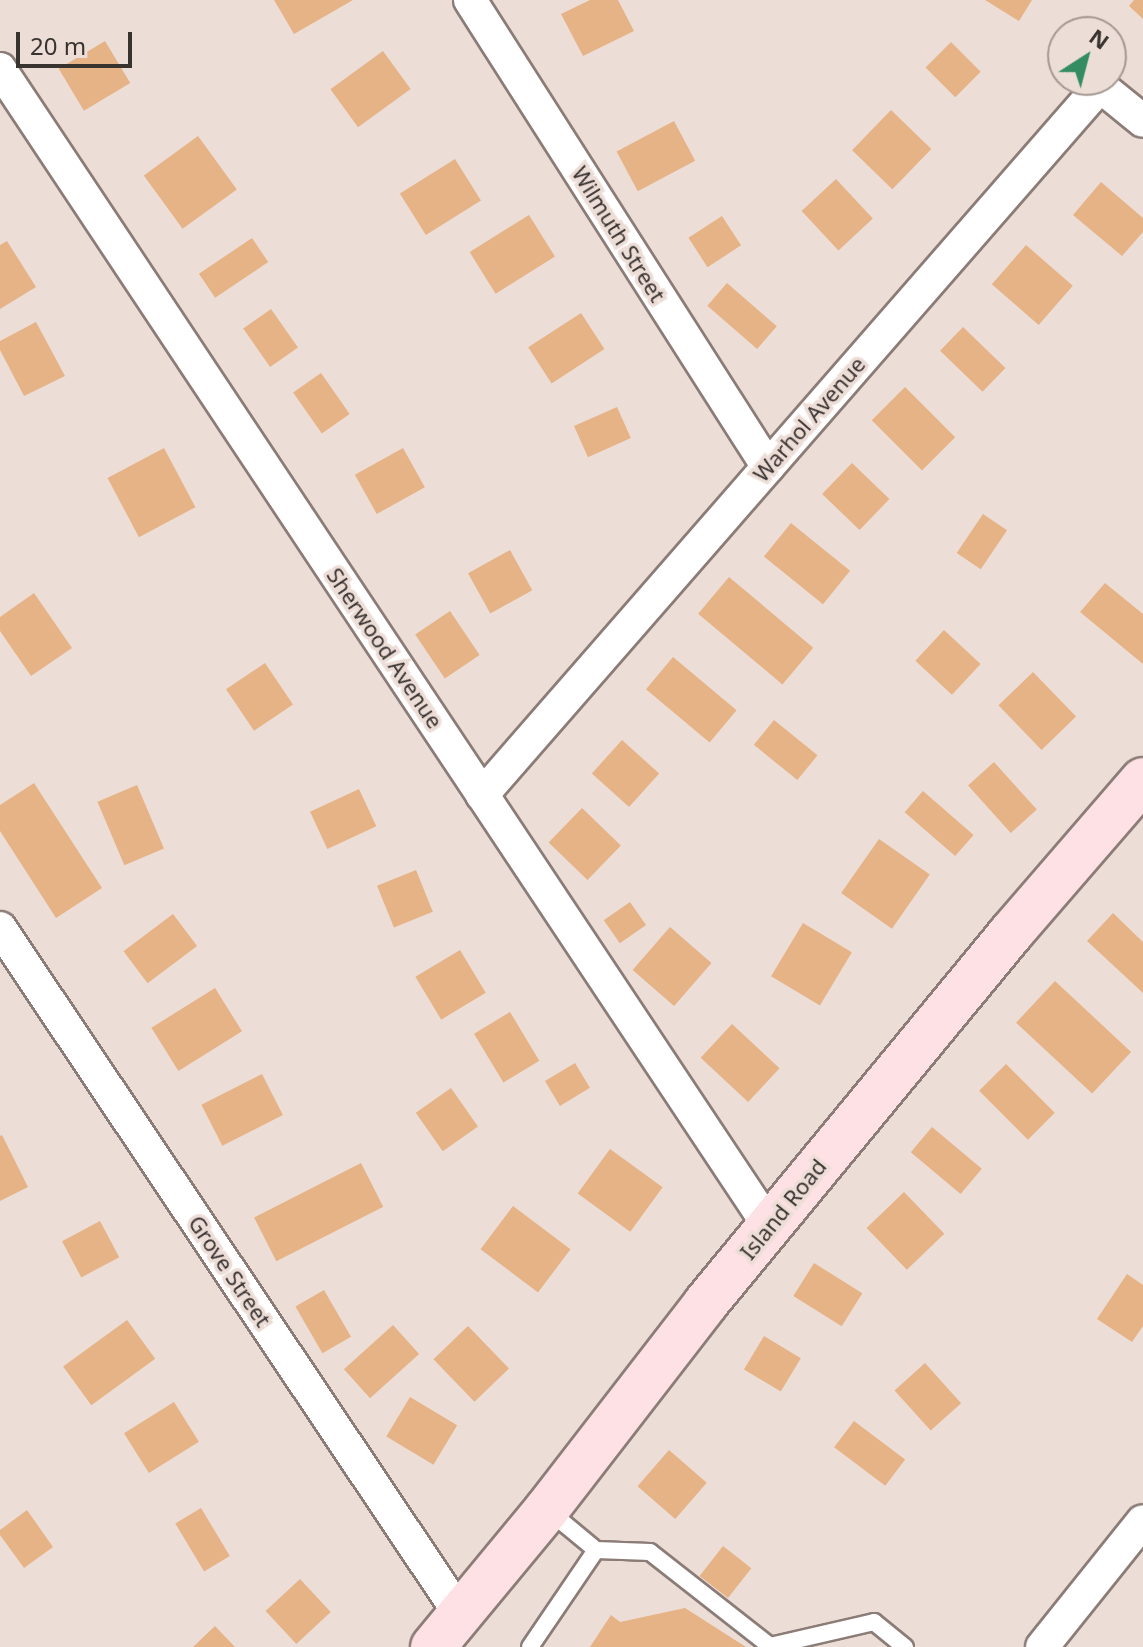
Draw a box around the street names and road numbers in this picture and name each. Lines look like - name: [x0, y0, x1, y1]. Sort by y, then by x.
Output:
- street label: Wilmuth Street: [567, 161, 671, 307]
- street label: Warhol Avenue: [748, 351, 870, 487]
- street label: Sherwood Avenue: [322, 563, 448, 733]
- street label: Island Road: [734, 1153, 832, 1265]
- street label: Grove Street: [183, 1210, 277, 1332]

